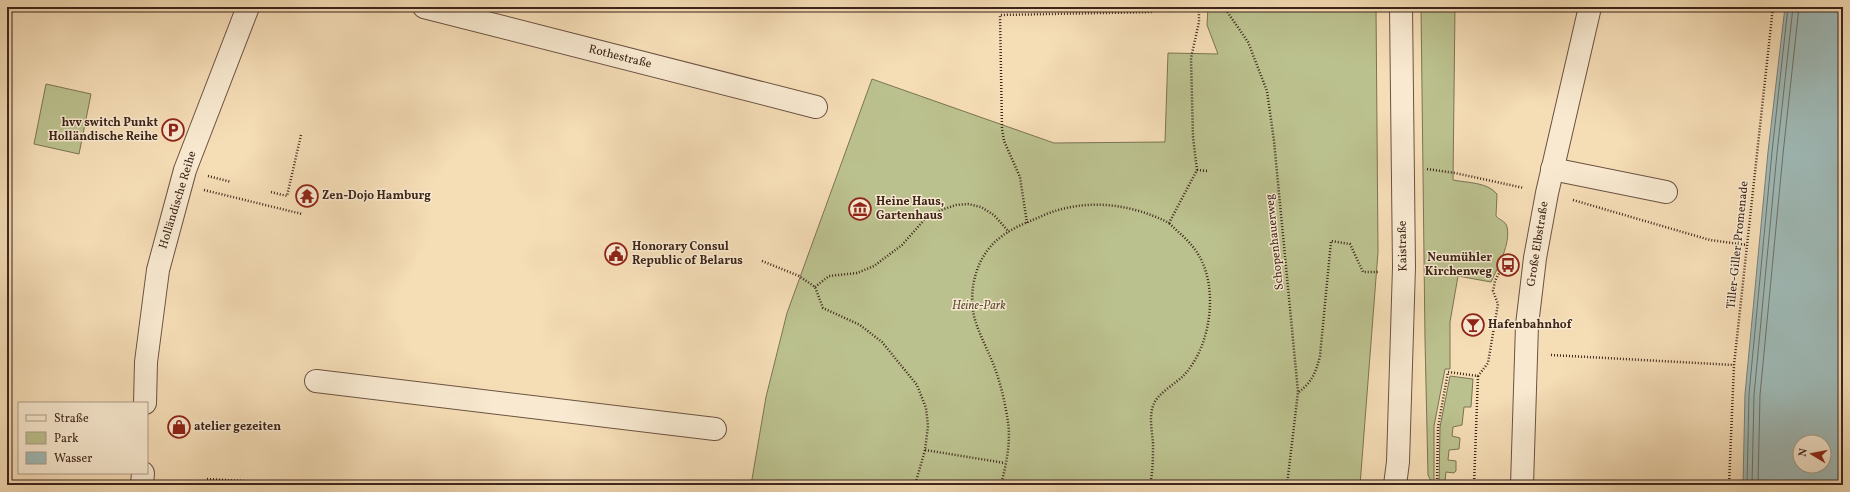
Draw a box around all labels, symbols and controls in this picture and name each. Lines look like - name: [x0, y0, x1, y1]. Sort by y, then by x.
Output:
- street label: Rothestraße: [587, 41, 654, 73]
- place label: hvv switch Punkt Holländische Reihe: [48, 115, 158, 145]
- parking icon: hvv switch Punkt Holländische Reihe: [160, 117, 186, 143]
- street label: Holländische Reihe: [156, 149, 201, 251]
- street label: Tiller-Giller-Promenade: [1723, 180, 1753, 310]
- temple icon: Zen-Dojo Hamburg: [294, 183, 320, 209]
- place label: Zen-Dojo Hamburg: [322, 188, 431, 204]
- street label: Schopenhauerweg: [1262, 193, 1288, 291]
- place label: Heine Haus, Gartenhaus: [876, 194, 944, 224]
- museum icon: Heine Haus, Gartenhaus: [847, 196, 873, 222]
- street label: Große Elbstraße: [1523, 200, 1553, 288]
- street label: Kaistraße: [1395, 220, 1411, 272]
- place label: Honorary Consul Republic of Belarus: [632, 239, 743, 269]
- public building icon: Honorary Consul Republic of Belarus: [603, 241, 629, 267]
- place label: Neumühler Kirchenweg: [1425, 250, 1492, 280]
- bus stop icon: Neumühler Kirchenweg: [1495, 252, 1521, 278]
- park label: Heine-Park: [952, 298, 1006, 314]
- bar icon: Hafenbahnhof: [1460, 312, 1486, 338]
- place label: Hafenbahnhof: [1488, 317, 1573, 333]
- legend: [18, 402, 148, 474]
- text: Straße: [54, 411, 89, 427]
- shop icon: atelier gezeiten: [166, 414, 192, 440]
- place label: atelier gezeiten: [194, 419, 281, 435]
- text: Park: [54, 431, 79, 447]
- north arrow: [1792, 434, 1832, 474]
- text: N: [1796, 447, 1812, 458]
- text: Wasser: [54, 451, 92, 467]

